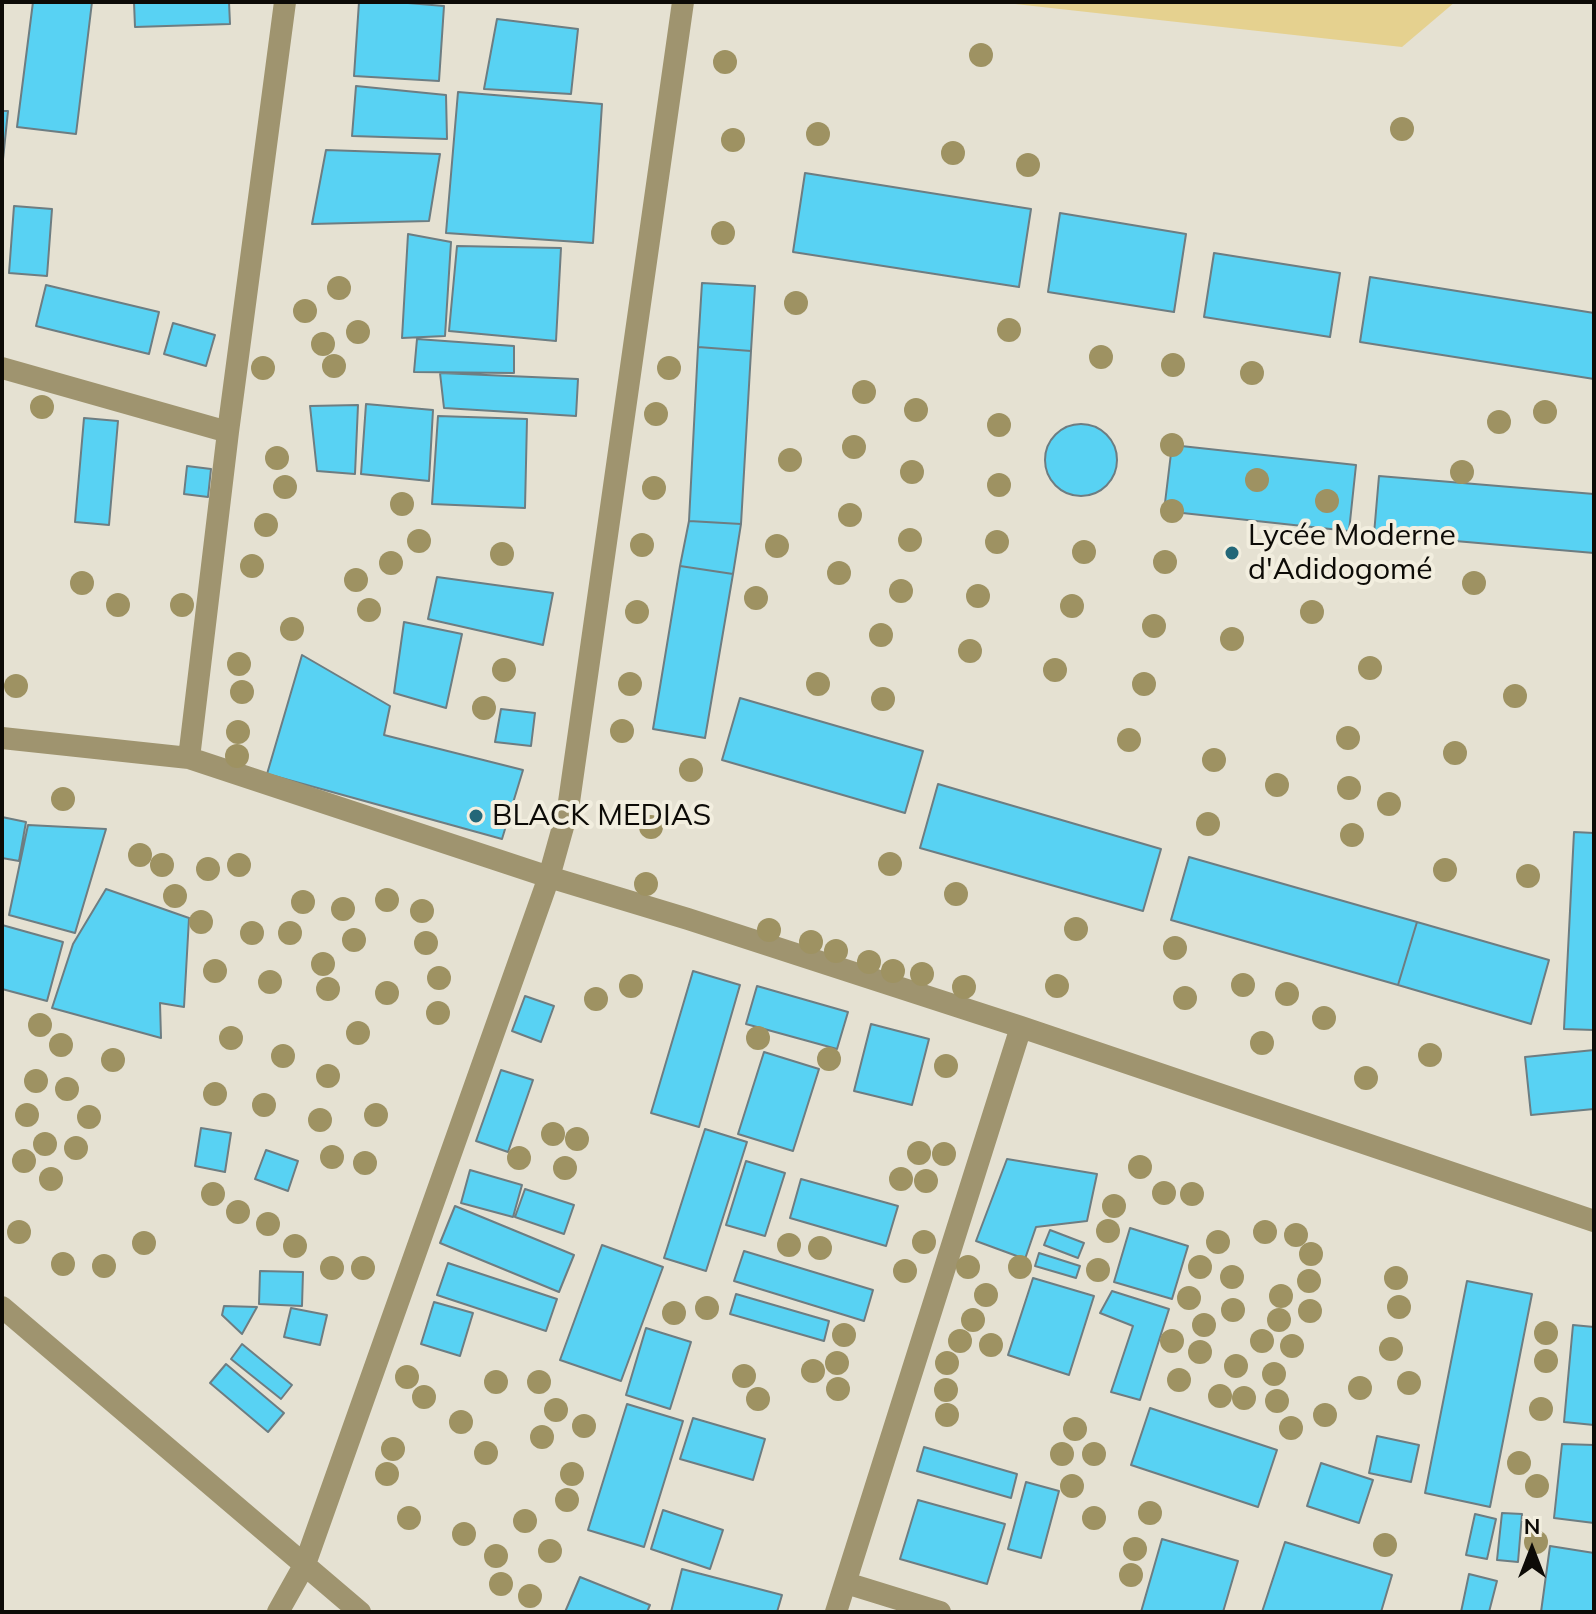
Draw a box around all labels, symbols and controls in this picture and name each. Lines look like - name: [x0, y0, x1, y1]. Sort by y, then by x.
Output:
- place label: Lycée Moderne d'Adidogomé: [1248, 518, 1456, 588]
- marker: Lycée Moderne d'Adidogomé: [1223, 544, 1241, 562]
- place label: BLACK MEDIAS: [492, 798, 711, 834]
- marker: BLACK MEDIAS: [467, 807, 485, 825]
- north arrow: [1492, 1510, 1572, 1590]
- text: N: [1524, 1512, 1540, 1540]

